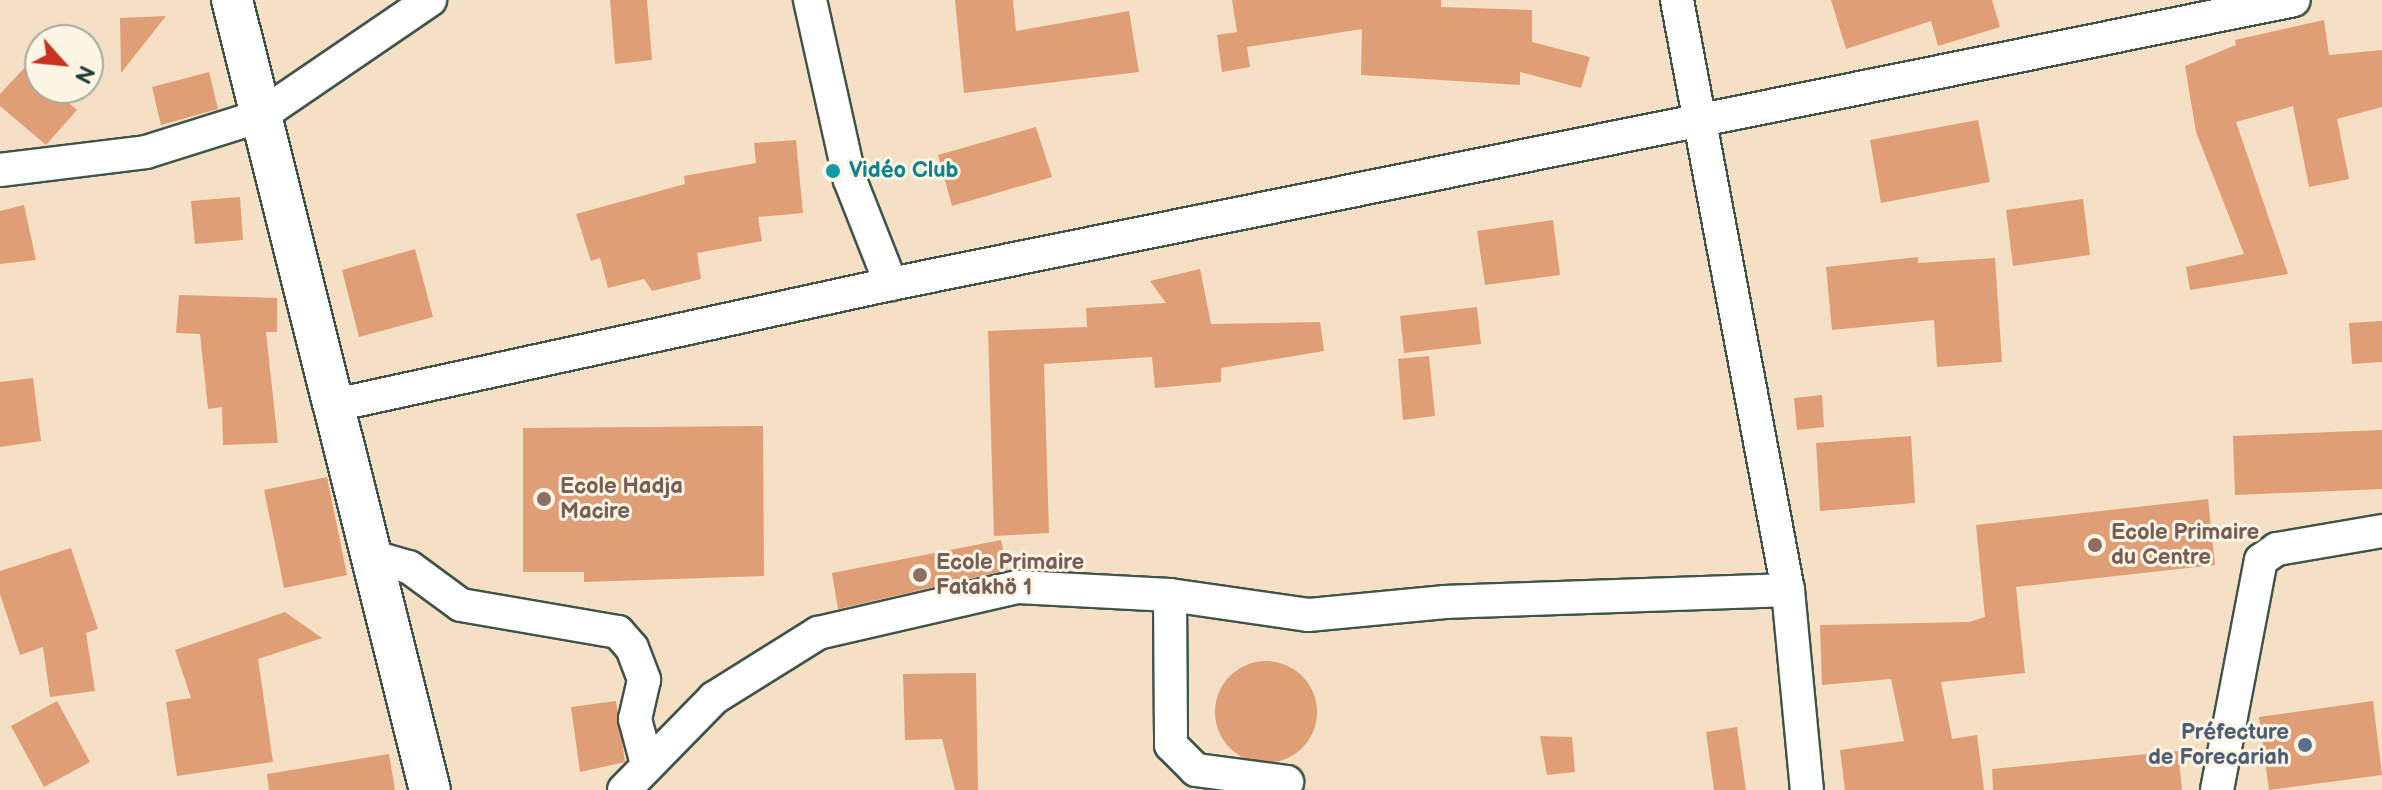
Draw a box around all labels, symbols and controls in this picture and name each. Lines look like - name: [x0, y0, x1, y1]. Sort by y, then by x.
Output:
- north arrow: [24, 24, 104, 104]
- text: N: [68, 61, 100, 88]
- place label: Vidéo Club: [849, 158, 958, 184]
- marker: Vidéo Club: [824, 162, 842, 180]
- place label: Ecole Hadja Macire: [560, 473, 683, 524]
- marker: Ecole Hadja Macire: [535, 490, 553, 508]
- place label: Ecole Primaire du Centre: [2111, 519, 2259, 570]
- marker: Ecole Primaire du Centre: [2086, 536, 2104, 554]
- place label: Ecole Primaire Fatakhö 1: [936, 549, 1084, 600]
- marker: Ecole Primaire Fatakhö 1: [911, 566, 929, 584]
- place label: Préfecture de Forecariah: [2148, 719, 2289, 770]
- marker: Préfecture de Forecariah: [2296, 736, 2314, 754]

